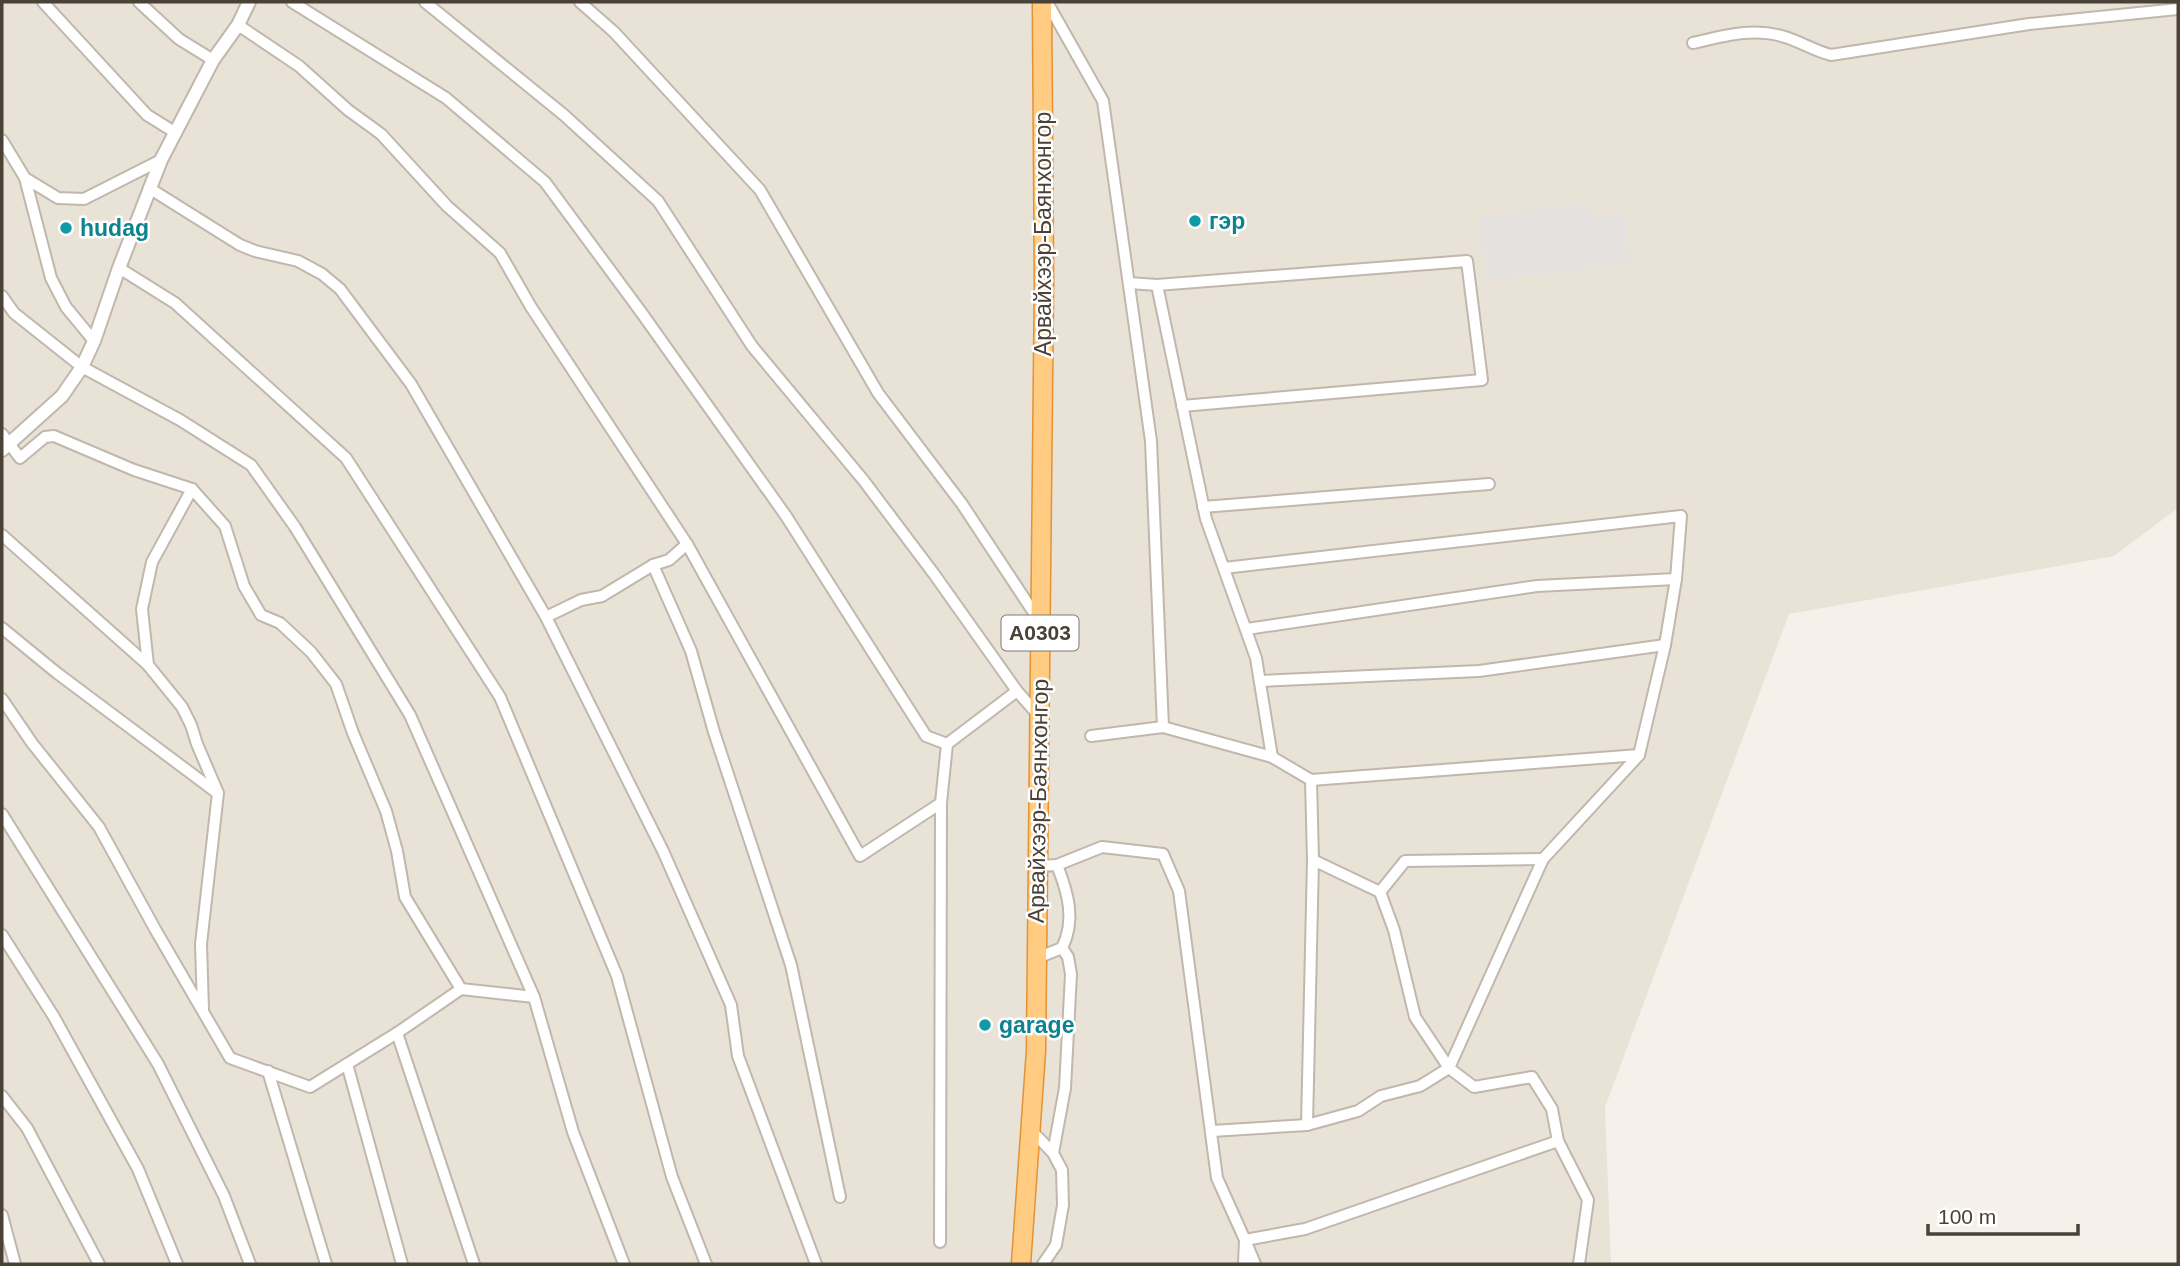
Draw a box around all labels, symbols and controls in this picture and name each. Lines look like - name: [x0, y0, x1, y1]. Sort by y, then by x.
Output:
- street label: Арвайхээр-Баянхонгор: [1030, 112, 1056, 356]
- place label: гэр: [1209, 208, 1245, 234]
- marker: гэр: [1187, 213, 1203, 229]
- place label: hudag: [80, 215, 149, 241]
- marker: hudag: [58, 220, 74, 236]
- road number: A0303: [1002, 616, 1078, 650]
- street label: Арвайхээр-Баянхонгор: [1023, 679, 1053, 923]
- place label: garage: [999, 1012, 1074, 1038]
- marker: garage: [977, 1017, 993, 1033]
- scale bar: [1928, 1192, 2078, 1236]
- text: 100 m: [1938, 1205, 1996, 1228]

